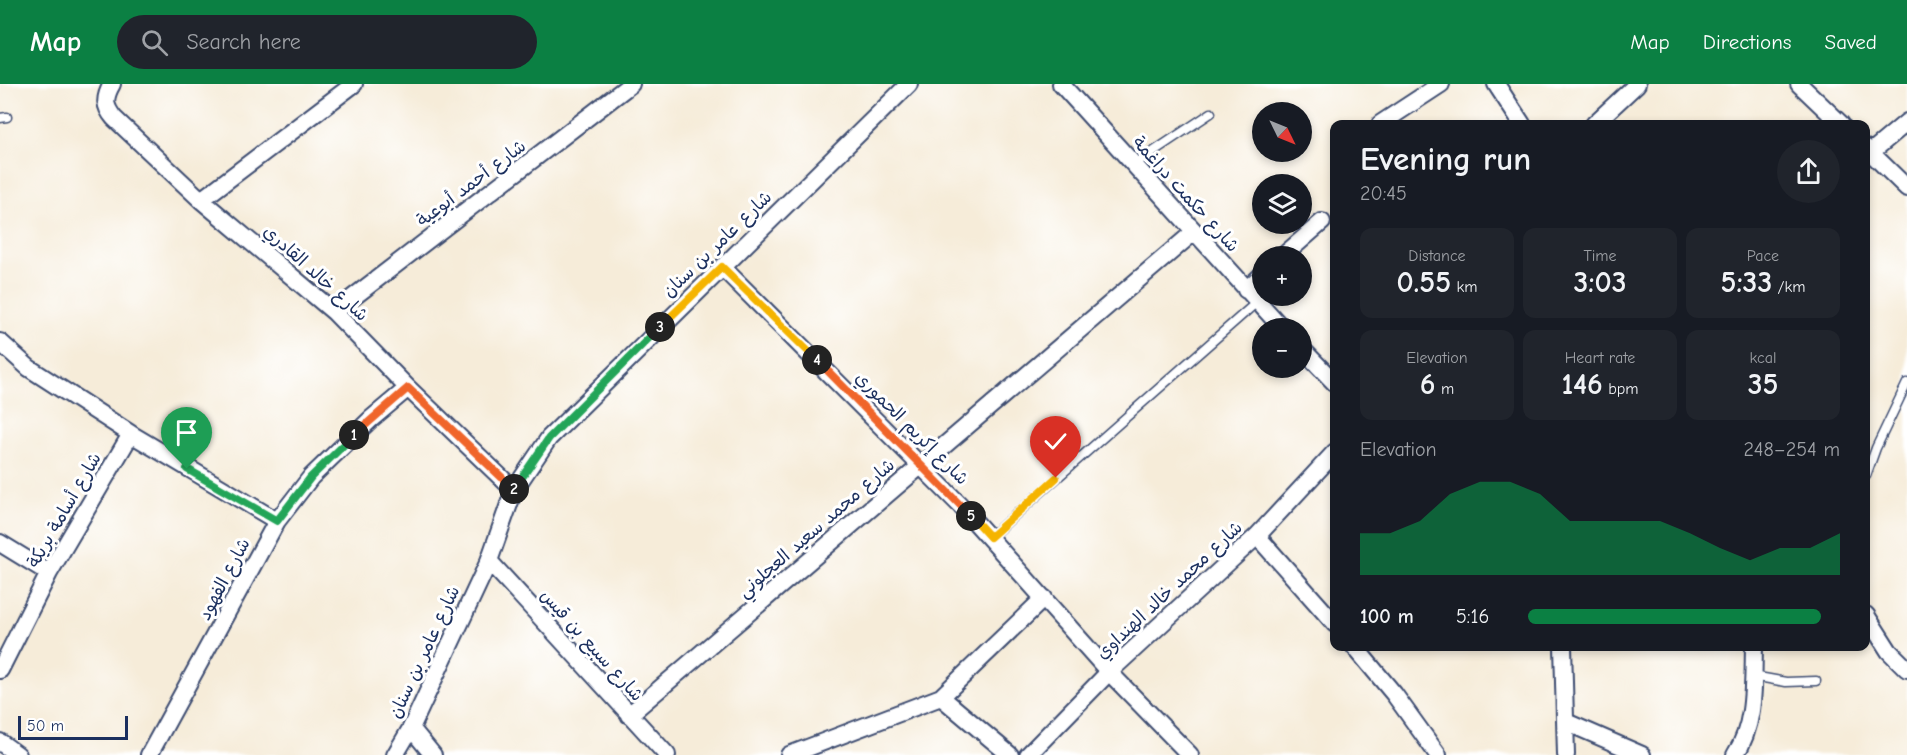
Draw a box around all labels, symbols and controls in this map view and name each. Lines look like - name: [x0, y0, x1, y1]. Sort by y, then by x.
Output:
- search box: [117, 15, 537, 69]
- text: Map: [30, 26, 81, 58]
- icon: search: [138, 26, 171, 59]
- text: Search here: [186, 29, 301, 55]
- text: Map: [1630, 30, 1670, 54]
- text: Directions: [1703, 30, 1792, 54]
- text: Saved: [1825, 30, 1877, 54]
- north arrow: [1252, 102, 1312, 162]
- map controls: [1252, 102, 1312, 378]
- street label: شارع حكمت دراغمة: [1127, 132, 1243, 257]
- street label: شارع أحمد أبوعية: [413, 136, 531, 232]
- text: Evening run: [1360, 140, 1531, 178]
- button: share: [1777, 140, 1840, 203]
- button: layers: [1252, 174, 1312, 234]
- text: 20:45: [1360, 182, 1407, 205]
- street label: شارع عامر بن سنان: [658, 187, 777, 303]
- street label: شارع خالد القادري: [258, 221, 372, 327]
- button: +: [1252, 246, 1312, 306]
- text: Distance: [1408, 247, 1466, 265]
- text: Time: [1583, 247, 1617, 265]
- text: Pace: [1747, 247, 1779, 265]
- text: 0.55: [1397, 265, 1451, 300]
- text: 3:03: [1574, 265, 1626, 300]
- text: 5:33: [1720, 265, 1772, 300]
- text: km: [1451, 278, 1477, 296]
- text: /km: [1772, 278, 1806, 296]
- pin: 3: [645, 312, 675, 342]
- text: 3: [656, 318, 664, 336]
- button: −: [1252, 318, 1312, 378]
- pin: 4: [802, 345, 832, 375]
- text: Elevation: [1406, 349, 1468, 367]
- text: Heart rate: [1565, 349, 1635, 367]
- text: kcal: [1750, 349, 1776, 367]
- text: 4: [813, 351, 821, 369]
- street label: شارع إكريم الحموري: [849, 367, 973, 491]
- text: 6: [1420, 367, 1436, 402]
- text: 146: [1562, 367, 1603, 402]
- text: 35: [1748, 367, 1778, 402]
- text: m: [1436, 380, 1454, 398]
- text: bpm: [1603, 380, 1638, 398]
- pin: [161, 407, 212, 469]
- icon: arrive: [170, 416, 203, 449]
- pin: [1030, 416, 1081, 478]
- pin: 1: [339, 420, 369, 450]
- icon: check: [1039, 425, 1072, 458]
- text: 1: [351, 426, 357, 444]
- text: Elevation: [1360, 438, 1437, 461]
- text: 248–254 m: [1743, 438, 1840, 461]
- street label: شارع أسامة بريكة: [23, 449, 107, 572]
- street label: شارع محمد سعيد العجلوني: [734, 455, 902, 606]
- pin: 2: [499, 474, 529, 504]
- text: 2: [510, 480, 518, 498]
- pin: 5: [956, 501, 986, 531]
- text: 5: [967, 507, 975, 525]
- street label: شارع محمد خالد الهنداوي: [1092, 517, 1248, 665]
- street label: شارع الفهود: [194, 535, 256, 624]
- street label: شارع عامر بن سنان: [385, 583, 465, 722]
- street label: شارع سبيع بن قيس: [534, 585, 647, 707]
- text: 100 m: [1360, 605, 1414, 628]
- text: 5:16: [1456, 605, 1489, 628]
- scale bar: [18, 713, 128, 740]
- text: 50 m: [27, 717, 64, 735]

